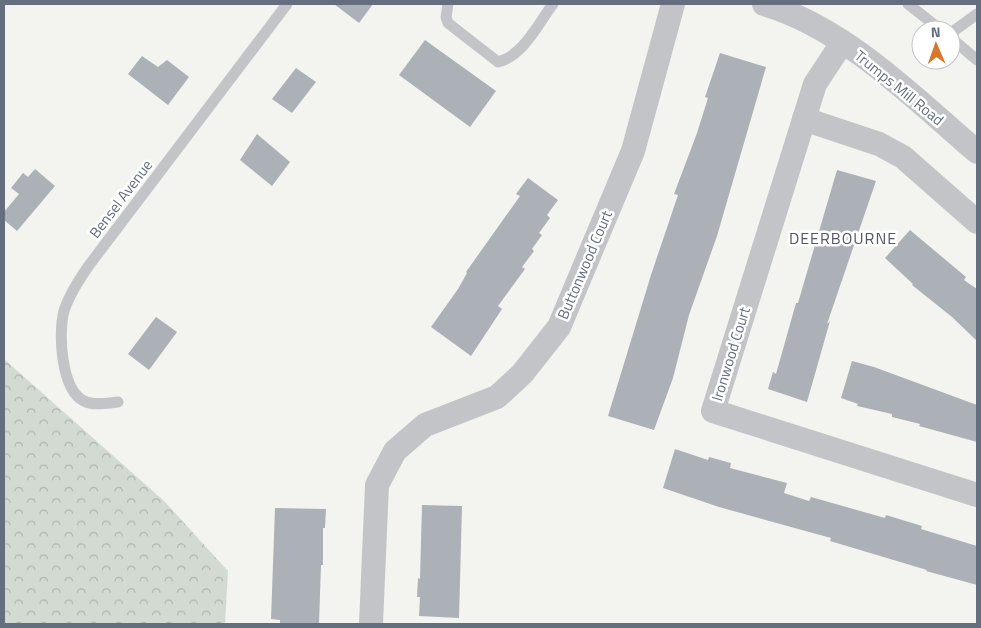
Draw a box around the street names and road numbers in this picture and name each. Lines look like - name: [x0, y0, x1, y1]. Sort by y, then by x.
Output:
- street label: Trumps Mill Road: [850, 44, 949, 131]
- street label: Bensel Avenue: [83, 155, 158, 243]
- street label: Buttonwood Court: [551, 206, 618, 323]
- street label: Ironwood Court: [705, 303, 756, 404]

